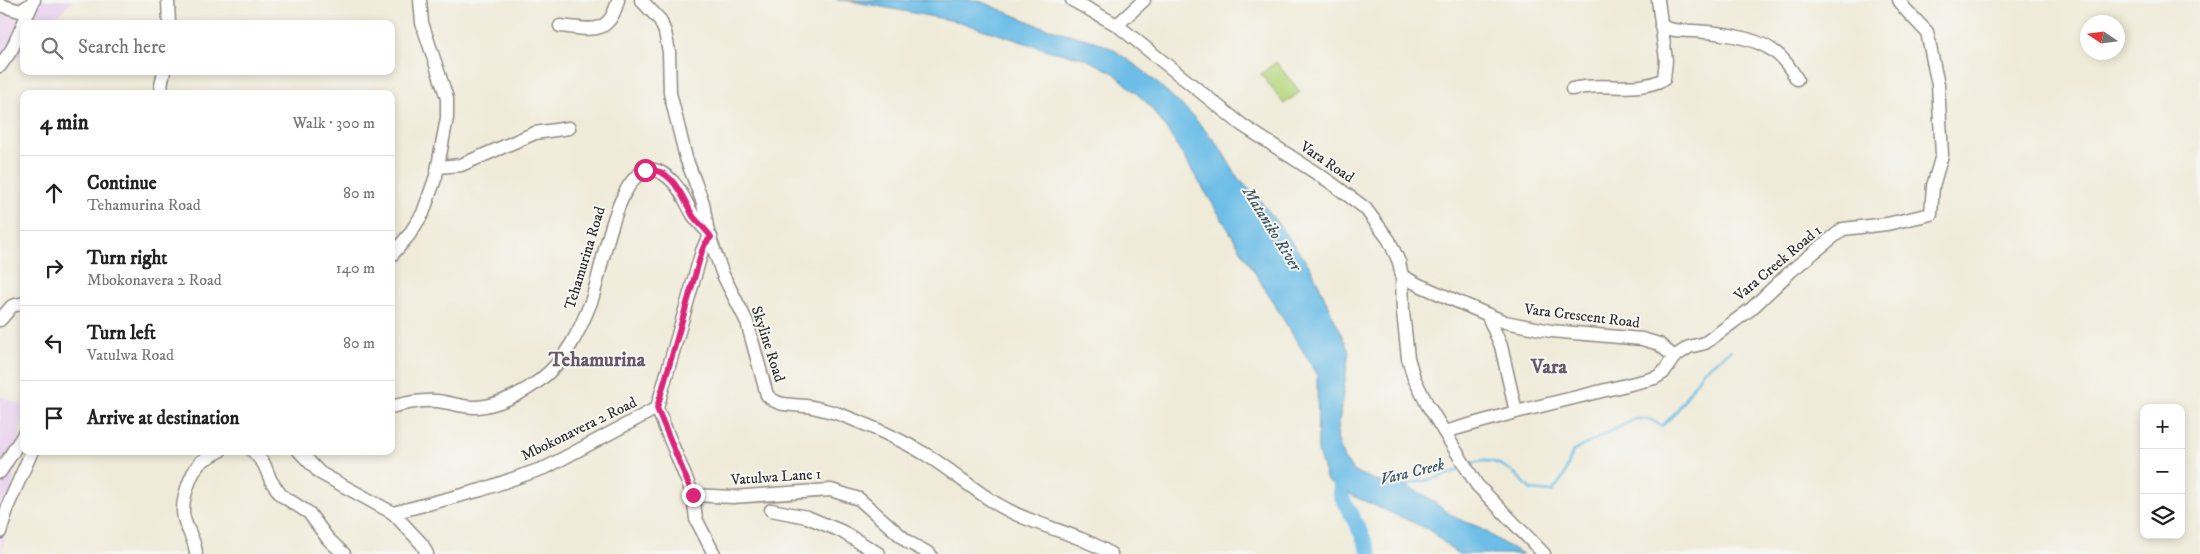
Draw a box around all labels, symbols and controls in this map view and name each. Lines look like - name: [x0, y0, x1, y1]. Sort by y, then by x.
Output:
- north arrow: [2080, 15, 2125, 60]
- search box: [20, 20, 395, 75]
- icon: search: [38, 34, 66, 62]
- text: Search here: [78, 36, 166, 59]
- text: 4 min: [40, 110, 89, 136]
- text: Walk · 300 m: [292, 113, 375, 133]
- street label: Vara Road: [1296, 136, 1358, 187]
- route start: [634, 159, 657, 182]
- text: Continue: [87, 172, 157, 195]
- icon: ahead: [40, 179, 68, 207]
- water label: Mataniko River: [1238, 182, 1306, 276]
- text: 80 m: [343, 183, 375, 203]
- text: Tehamurina Road: [87, 195, 201, 215]
- street label: Tehamurina Road: [560, 204, 610, 312]
- street label: Vara Creek Road 1: [1730, 221, 1826, 306]
- text: Turn right: [87, 247, 167, 270]
- icon: right: [40, 254, 68, 282]
- text: 140 m: [336, 258, 375, 278]
- text: Mbokonavera 2 Road: [87, 270, 222, 290]
- street label: Vara Crescent Road: [1522, 299, 1641, 333]
- street label: Skyline Road: [747, 304, 789, 385]
- text: Turn left: [87, 322, 156, 345]
- icon: left: [40, 329, 68, 357]
- text: 80 m: [343, 333, 375, 353]
- text: Vatulwa Road: [87, 345, 174, 365]
- district label: Tehamurina: [548, 348, 646, 373]
- district label: Vara: [1530, 355, 1567, 380]
- street label: Mbokonavera 2 Road: [518, 393, 640, 465]
- icon: arrive: [40, 404, 68, 432]
- map controls: [2140, 404, 2185, 539]
- button: +: [2140, 404, 2185, 449]
- text: Arrive at destination: [87, 407, 239, 430]
- button: −: [2140, 449, 2185, 494]
- water label: Vara Creek: [1378, 454, 1447, 490]
- street label: Vatulwa Lane 1: [729, 464, 822, 490]
- route end: [682, 484, 705, 507]
- button: layers: [2140, 494, 2185, 539]

